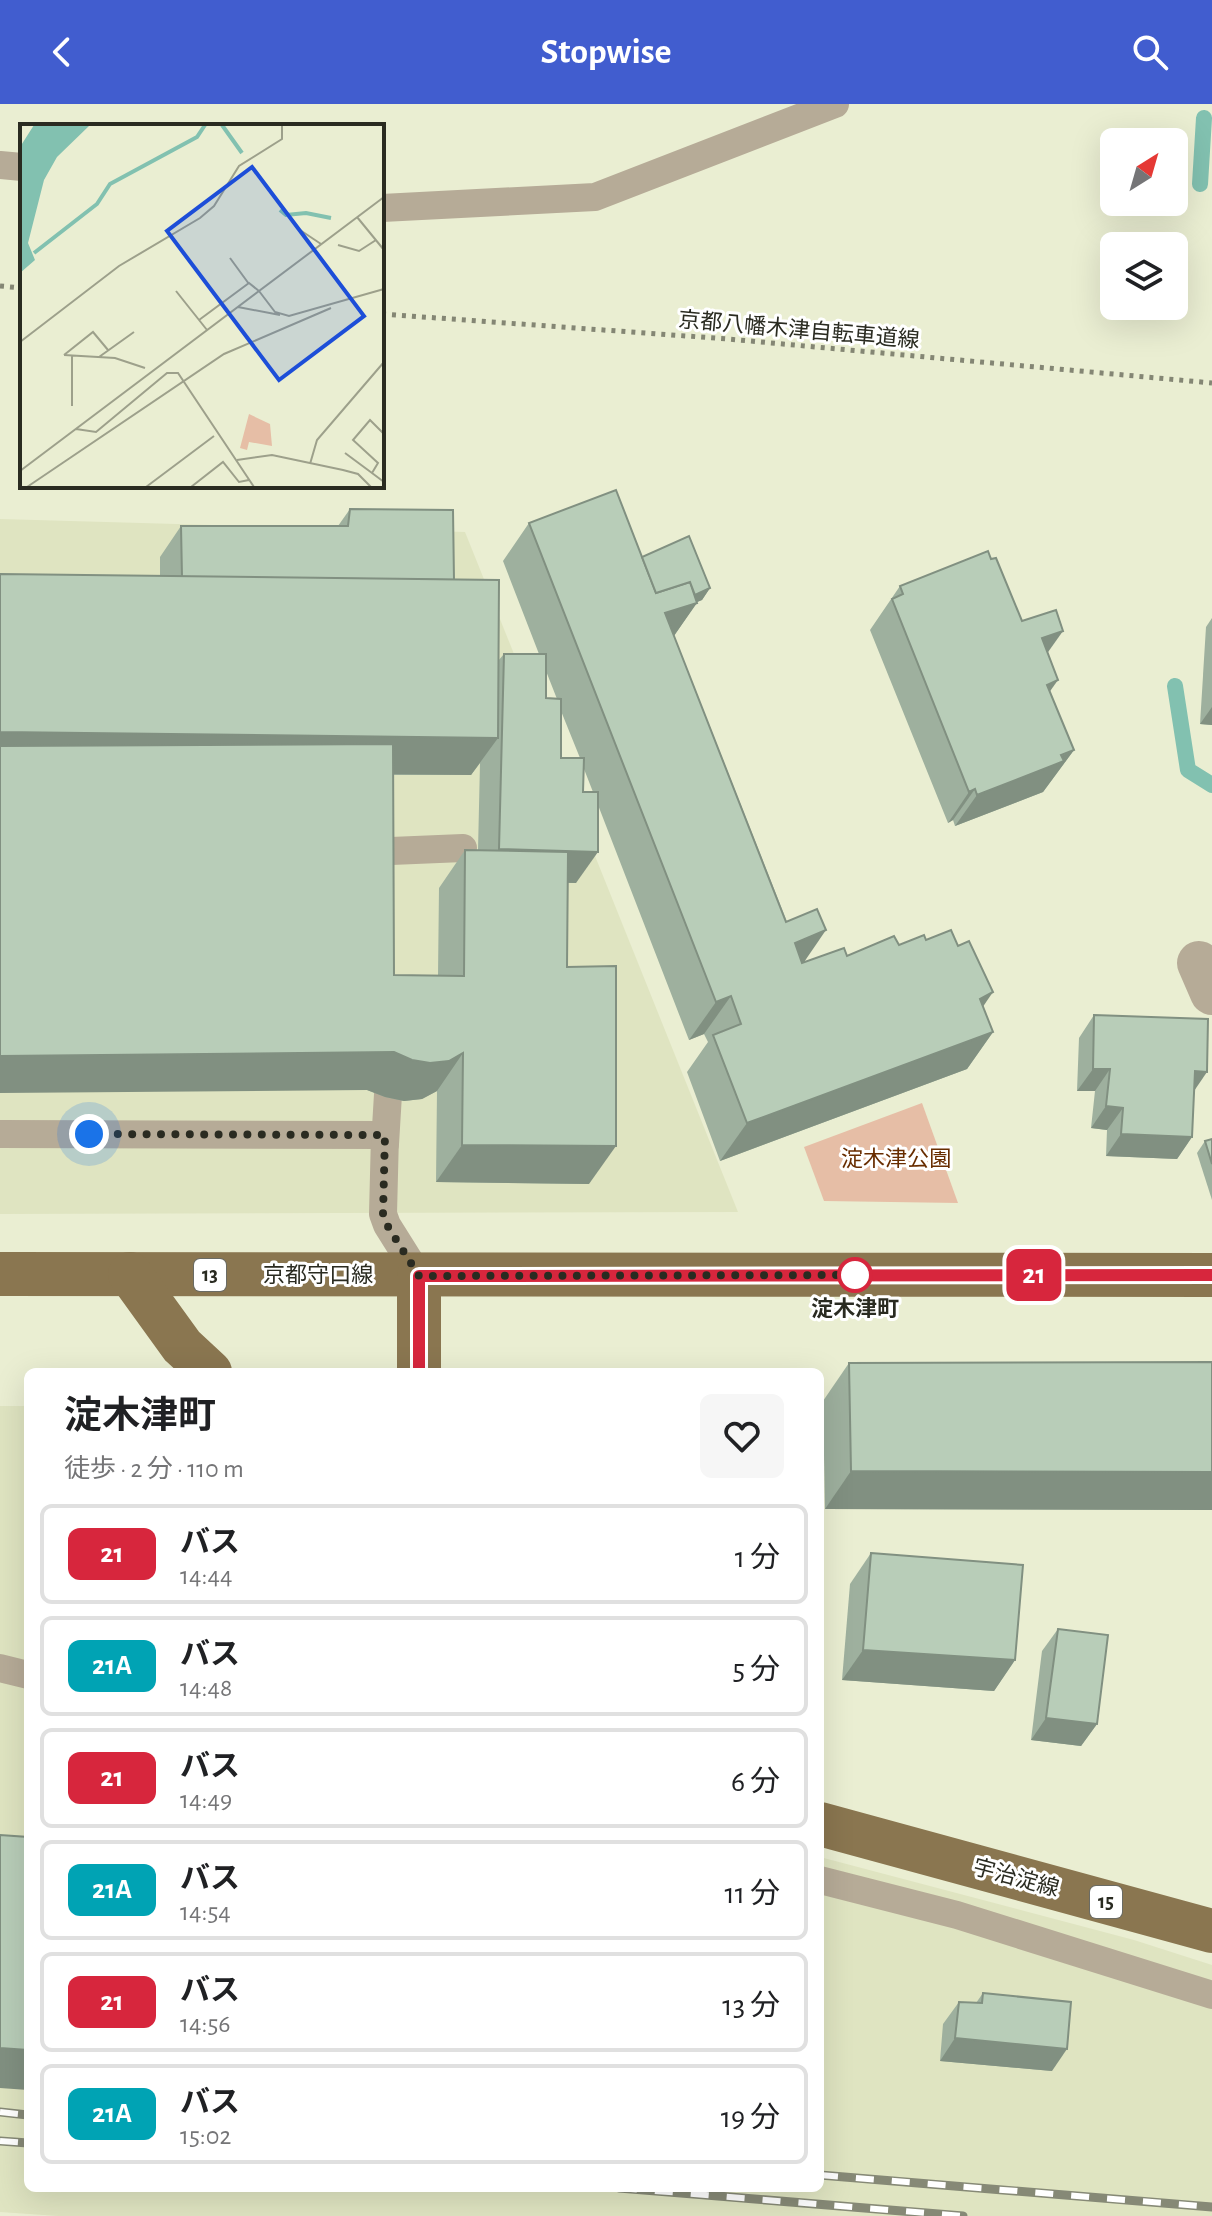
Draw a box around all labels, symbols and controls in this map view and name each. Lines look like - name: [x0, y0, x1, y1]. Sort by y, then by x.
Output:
- icon: back: [40, 30, 84, 74]
- icon: search: [1128, 30, 1172, 74]
- text: Stopwise: [540, 34, 672, 70]
- inset map: [20, 124, 384, 488]
- north arrow: [1100, 128, 1188, 216]
- map controls: [1100, 128, 1188, 320]
- button: layers: [1100, 232, 1188, 320]
- street label: 京都八幡木津自転車道線: [677, 307, 921, 352]
- your location: [69, 1114, 109, 1154]
- park label: 淀木津公園: [841, 1147, 951, 1170]
- line badge: 21: [998, 1249, 1070, 1301]
- marker: 淀木津町: [838, 1258, 872, 1292]
- road number: 13: [194, 1259, 226, 1291]
- text: 21: [1022, 1261, 1046, 1289]
- street label: 京都守口線: [263, 1263, 373, 1286]
- place label: 淀木津町: [811, 1297, 899, 1320]
- button: heart: [700, 1394, 784, 1478]
- text: 淀木津町: [64, 1398, 216, 1436]
- text: 徒歩 · 2 分 · 110 m: [64, 1456, 244, 1482]
- text: バス: [180, 1528, 240, 1558]
- text: 21: [100, 1540, 124, 1568]
- text: 1 分: [735, 1543, 780, 1573]
- text: 14:44: [180, 1563, 232, 1589]
- text: バス: [180, 1640, 240, 1670]
- text: 21A: [92, 1652, 132, 1680]
- text: 5 分: [733, 1655, 780, 1685]
- text: 14:48: [180, 1675, 232, 1701]
- text: バス: [180, 1752, 240, 1782]
- text: 21: [100, 1764, 124, 1792]
- text: 6 分: [731, 1767, 780, 1797]
- text: 14:49: [180, 1787, 232, 1813]
- street label: 宇治淀線: [971, 1855, 1062, 1900]
- text: バス: [180, 1864, 240, 1894]
- text: 21A: [92, 1876, 132, 1904]
- text: 11 分: [724, 1879, 780, 1909]
- road number: 15: [1090, 1886, 1122, 1918]
- text: 14:54: [180, 1899, 231, 1925]
- text: バス: [180, 1976, 240, 2006]
- text: 21: [100, 1988, 124, 2016]
- text: 13 分: [722, 1991, 780, 2021]
- text: 14:56: [180, 2011, 231, 2037]
- text: バス: [180, 2088, 240, 2118]
- text: 21A: [92, 2100, 132, 2128]
- text: 19 分: [721, 2103, 780, 2133]
- text: 15:02: [180, 2123, 231, 2149]

